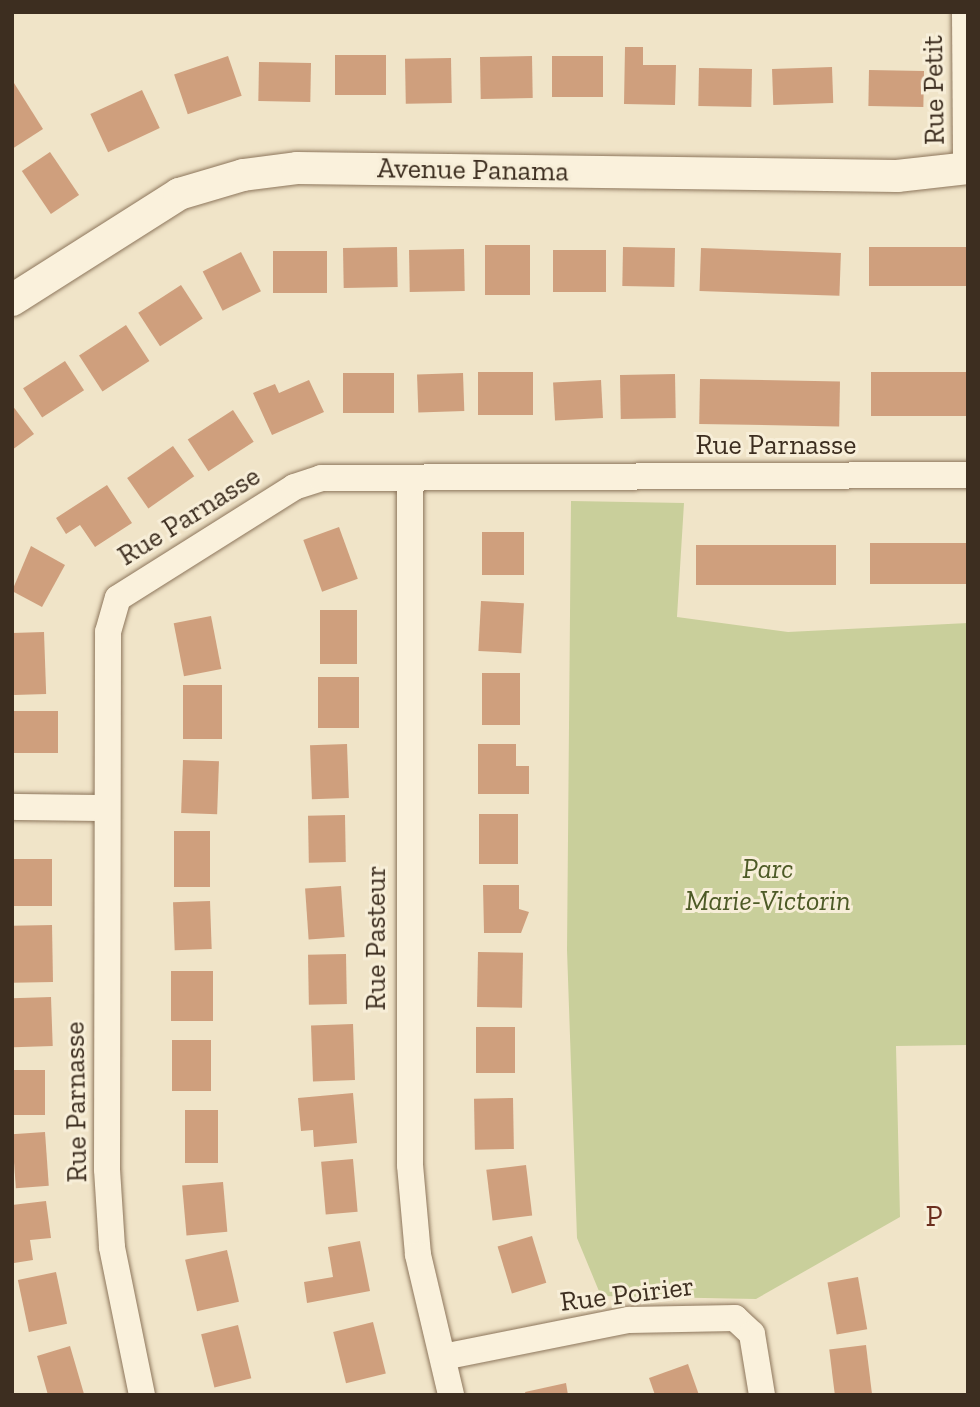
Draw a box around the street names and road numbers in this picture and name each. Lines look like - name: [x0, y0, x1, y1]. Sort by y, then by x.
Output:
- street label: Rue Petit: [916, 35, 952, 145]
- street label: Avenue Panama: [377, 152, 569, 188]
- street label: Rue Parnasse: [696, 428, 856, 462]
- street label: Rue Parnasse: [112, 459, 266, 573]
- street label: Rue Pasteur: [359, 865, 393, 1011]
- street label: Rue Parnasse: [58, 1021, 94, 1183]
- street label: Rue Poirier: [558, 1269, 696, 1319]

